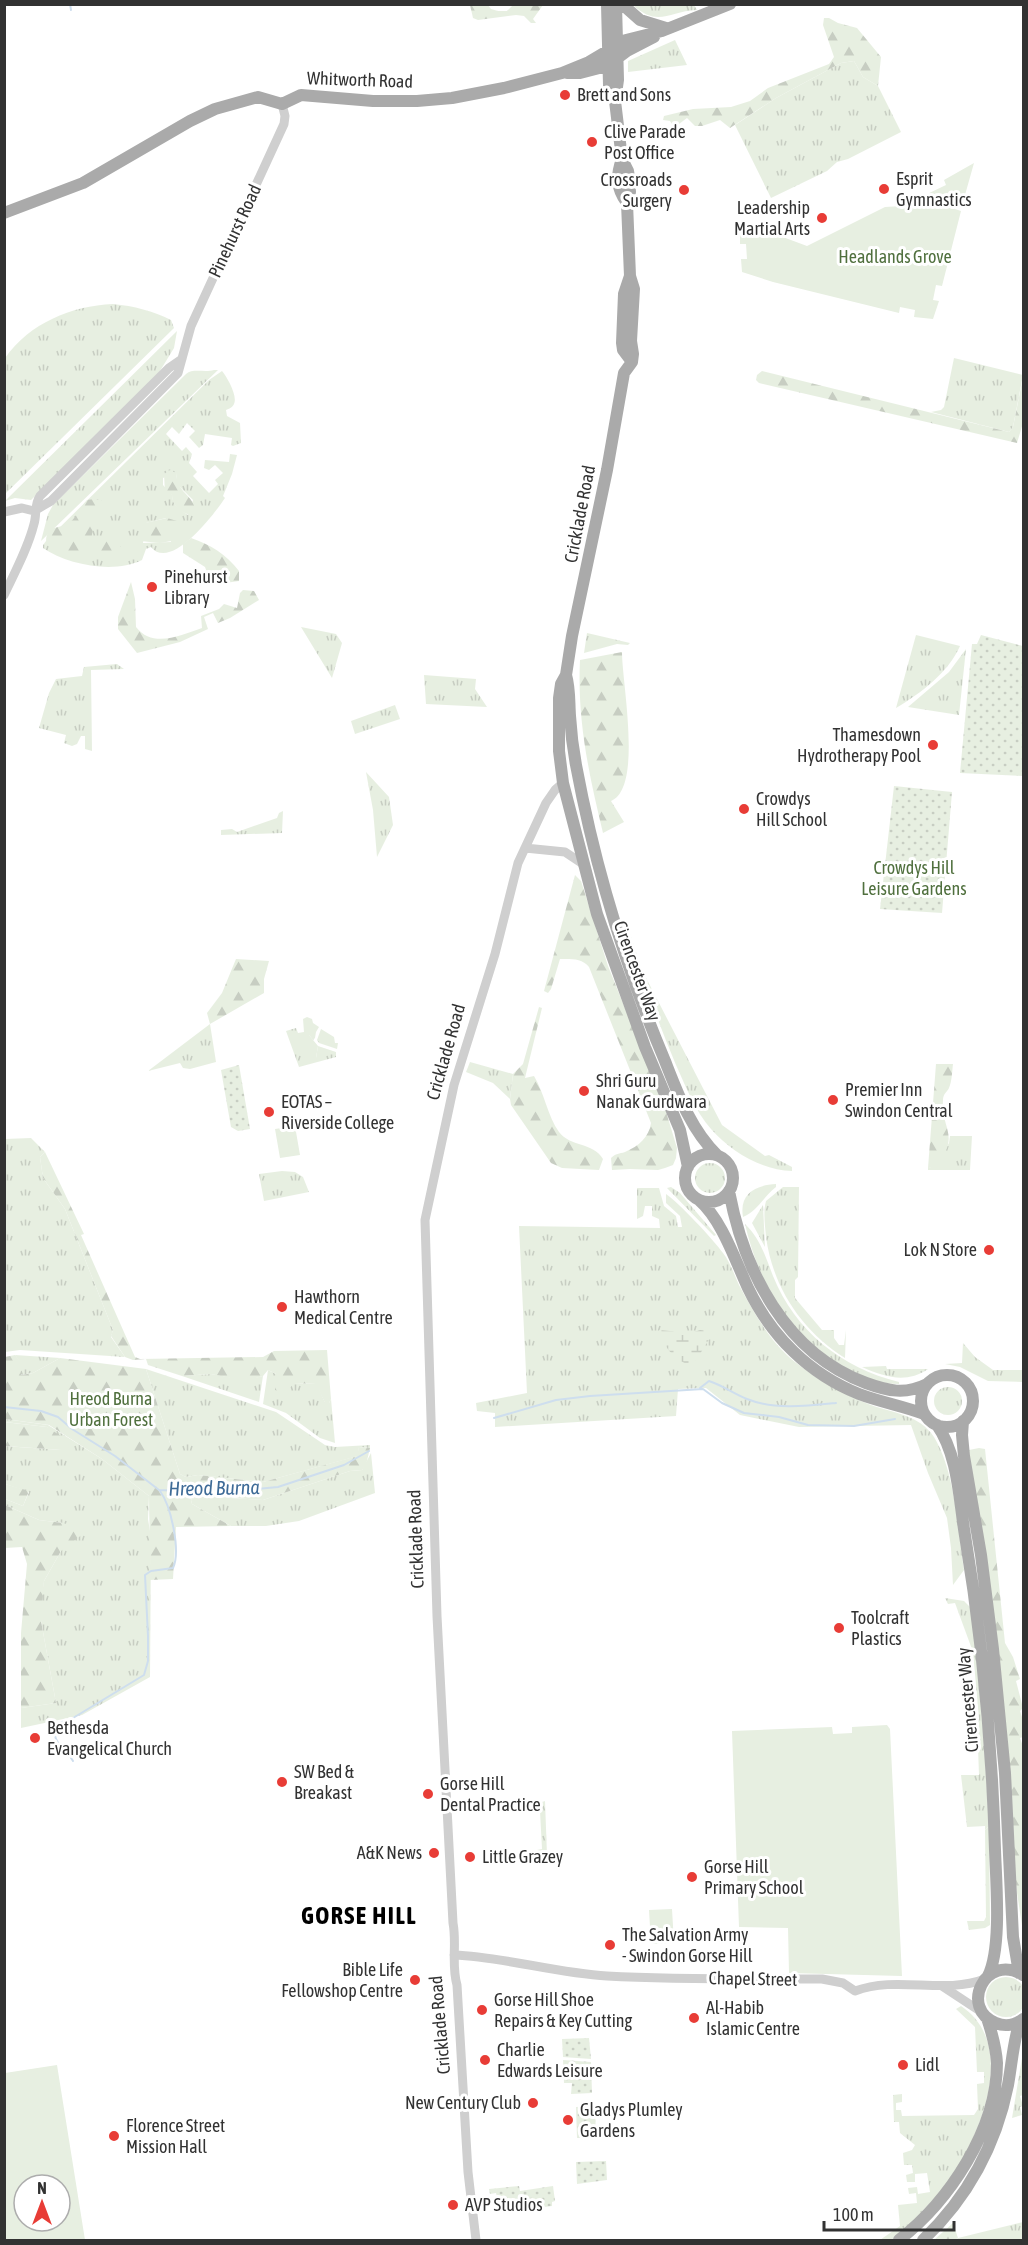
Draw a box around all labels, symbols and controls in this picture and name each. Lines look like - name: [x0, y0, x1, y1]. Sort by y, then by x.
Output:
- street label: Whitworth Road: [307, 67, 413, 92]
- place label: Brett and Sons: [577, 84, 671, 105]
- marker: Brett and Sons: [558, 88, 572, 102]
- place label: Clive Parade Post Office: [604, 121, 686, 163]
- marker: Clive Parade Post Office: [585, 135, 599, 149]
- place label: Esprit Gymnastics: [896, 168, 972, 210]
- place label: Crossroads Surgery: [600, 169, 672, 211]
- street label: Pinehurst Road: [204, 181, 265, 281]
- marker: Esprit Gymnastics: [877, 182, 891, 196]
- marker: Crossroads Surgery: [677, 183, 691, 197]
- place label: Leadership Martial Arts: [734, 197, 810, 239]
- marker: Leadership Martial Arts: [815, 211, 829, 225]
- park label: Headlands Grove: [838, 246, 952, 267]
- street label: Cricklade Road: [560, 463, 599, 564]
- place label: Pinehurst Library: [164, 566, 228, 608]
- marker: Pinehurst Library: [145, 580, 159, 594]
- place label: Thamesdown Hydrotherapy Pool: [797, 724, 921, 766]
- marker: Thamesdown Hydrotherapy Pool: [926, 738, 940, 752]
- place label: Crowdys Hill School: [756, 788, 827, 830]
- marker: Crowdys Hill School: [737, 802, 751, 816]
- park label: Crowdys Hill Leisure Gardens: [861, 857, 967, 899]
- street label: Cirencester Way: [610, 918, 665, 1024]
- street label: Cricklade Road: [422, 1001, 469, 1102]
- place label: Shri Guru Nanak Gurdwara: [596, 1070, 707, 1112]
- place label: Premier Inn Swindon Central: [845, 1079, 953, 1121]
- marker: Shri Guru Nanak Gurdwara: [577, 1084, 591, 1098]
- place label: EOTAS – Riverside College: [281, 1091, 394, 1133]
- marker: Premier Inn Swindon Central: [826, 1093, 840, 1107]
- marker: EOTAS – Riverside College: [262, 1105, 276, 1119]
- place label: Lok N Store: [904, 1239, 977, 1260]
- marker: Lok N Store: [982, 1243, 996, 1257]
- place label: Hawthorn Medical Centre: [294, 1286, 393, 1328]
- marker: Hawthorn Medical Centre: [275, 1300, 289, 1314]
- park label: Hreod Burna Urban Forest: [69, 1388, 153, 1430]
- water label: Hreod Burna: [168, 1475, 260, 1500]
- street label: Cricklade Road: [403, 1489, 428, 1589]
- place label: Toolcraft Plastics: [851, 1607, 909, 1649]
- marker: Toolcraft Plastics: [832, 1621, 846, 1635]
- street label: Cirencester Way: [952, 1647, 983, 1753]
- place label: Bethesda Evangelical Church: [47, 1717, 172, 1759]
- marker: Bethesda Evangelical Church: [28, 1731, 42, 1745]
- place label: SW Bed & Breakast: [294, 1761, 355, 1803]
- place label: Gorse Hill Dental Practice: [440, 1773, 541, 1815]
- marker: SW Bed & Breakast: [275, 1775, 289, 1789]
- marker: Gorse Hill Dental Practice: [421, 1787, 435, 1801]
- place label: A&K News: [357, 1842, 422, 1863]
- marker: A&K News: [427, 1846, 441, 1860]
- place label: Little Grazey: [482, 1846, 563, 1867]
- marker: Little Grazey: [463, 1850, 477, 1864]
- place label: Gorse Hill Primary School: [704, 1856, 804, 1898]
- marker: Gorse Hill Primary School: [685, 1870, 699, 1884]
- district label: GORSE HILL: [301, 1902, 417, 1929]
- place label: The Salvation Army - Swindon Gorse Hill: [622, 1924, 753, 1966]
- marker: The Salvation Army - Swindon Gorse Hill: [603, 1938, 617, 1952]
- place label: Bible Life Fellowshop Centre: [281, 1959, 403, 2001]
- street label: Chapel Street: [709, 1967, 798, 1990]
- marker: Bible Life Fellowshop Centre: [408, 1973, 422, 1987]
- street label: Cricklade Road: [425, 1975, 454, 2075]
- place label: Gorse Hill Shoe Repairs & Key Cutting: [494, 1989, 633, 2031]
- place label: Al-Habib Islamic Centre: [706, 1997, 800, 2039]
- marker: Gorse Hill Shoe Repairs & Key Cutting: [475, 2003, 489, 2017]
- marker: Al-Habib Islamic Centre: [687, 2011, 701, 2025]
- place label: Charlie Edwards Leisure: [497, 2039, 603, 2081]
- marker: Charlie Edwards Leisure: [478, 2053, 492, 2067]
- place label: Lidl: [915, 2054, 940, 2075]
- marker: Lidl: [896, 2058, 910, 2072]
- place label: New Century Club: [405, 2092, 521, 2113]
- marker: New Century Club: [526, 2096, 540, 2110]
- place label: Gladys Plumley Gardens: [580, 2099, 683, 2141]
- marker: Gladys Plumley Gardens: [561, 2113, 575, 2127]
- place label: Florence Street Mission Hall: [126, 2115, 225, 2157]
- marker: Florence Street Mission Hall: [107, 2129, 121, 2143]
- north arrow: [12, 2173, 72, 2233]
- text: N: [37, 2179, 47, 2197]
- place label: AVP Studios: [465, 2194, 543, 2215]
- scale bar: [824, 2194, 954, 2232]
- marker: AVP Studios: [446, 2198, 460, 2212]
- text: 100 m: [833, 2204, 874, 2225]

